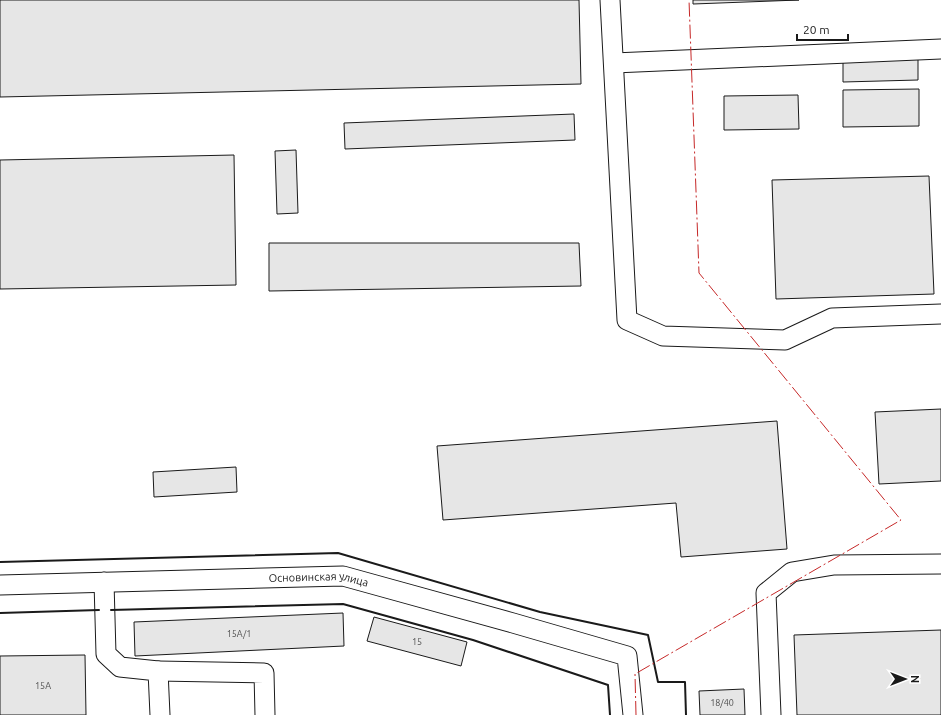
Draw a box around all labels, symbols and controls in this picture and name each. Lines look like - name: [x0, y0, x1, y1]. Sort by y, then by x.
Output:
- scale bar: [797, 16, 848, 42]
- text: 20 m: [803, 23, 830, 36]
- street label: Основинская улица: [268, 570, 370, 589]
- house number: 15А/1: [227, 629, 251, 639]
- house number: 15: [412, 637, 422, 647]
- north arrow: [885, 659, 925, 699]
- text: N: [909, 675, 921, 683]
- house number: 15А: [35, 681, 51, 691]
- house number: 18/40: [710, 698, 734, 708]

